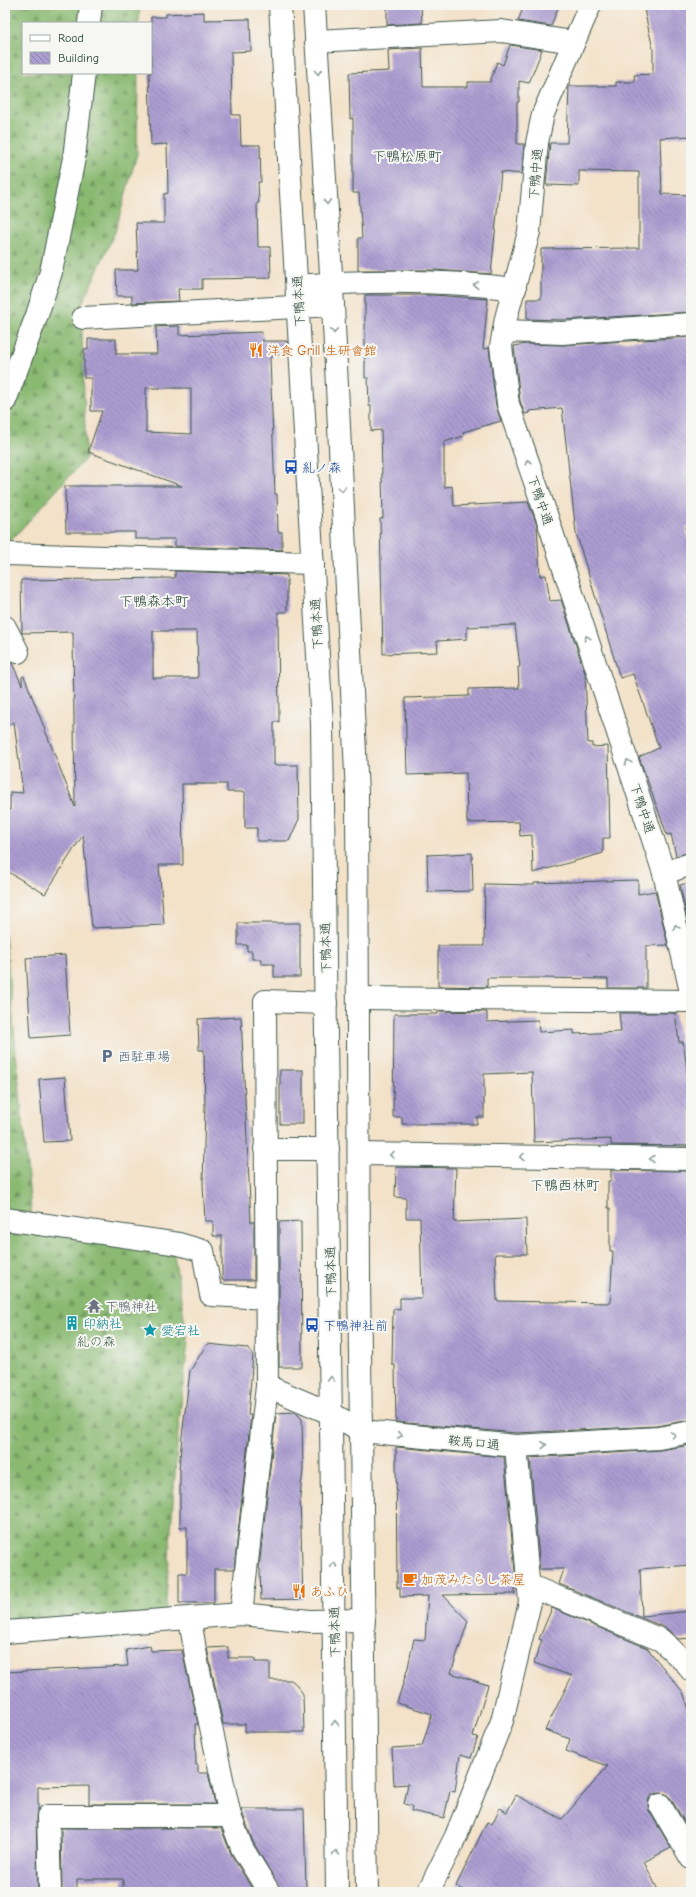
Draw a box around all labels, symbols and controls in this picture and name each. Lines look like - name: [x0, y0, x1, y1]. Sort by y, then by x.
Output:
- legend: [22, 22, 152, 74]
- text: Road: [58, 31, 84, 45]
- text: Building: [58, 51, 99, 65]
- one-way arrow: [314, 69, 323, 75]
- street label: 下鴨中通: [526, 147, 545, 201]
- district label: 下鴨松原町: [372, 148, 442, 165]
- one-way arrow: [322, 199, 331, 205]
- street label: 下鴨本通: [290, 275, 307, 327]
- one-way arrow: [473, 281, 479, 290]
- one-way arrow: [330, 328, 339, 334]
- restaurant icon: 洋食 Grill 生研會館: [248, 342, 264, 358]
- place label: 洋食 Grill 生研會館: [267, 343, 377, 358]
- bus stop icon: 糺ノ森: [283, 459, 299, 475]
- one-way arrow: [524, 459, 533, 466]
- place label: 糺ノ森: [302, 460, 341, 475]
- street label: 下鴨中通: [525, 473, 556, 527]
- one-way arrow: [338, 486, 347, 492]
- district label: 下鴨森本町: [119, 593, 189, 610]
- street label: 下鴨本通: [308, 598, 325, 650]
- one-way arrow: [583, 635, 592, 642]
- one-way arrow: [624, 759, 632, 766]
- street label: 下鴨中通: [627, 781, 658, 835]
- street label: 下鴨本通: [318, 922, 333, 974]
- one-way arrow: [673, 924, 681, 930]
- parking icon: 西駐車場: [99, 1048, 115, 1064]
- place label: 西駐車場: [118, 1049, 170, 1064]
- one-way arrow: [389, 1151, 395, 1159]
- one-way arrow: [519, 1153, 525, 1161]
- one-way arrow: [649, 1155, 655, 1163]
- district label: 下鴨西林町: [530, 1177, 600, 1194]
- street label: 下鴨本通: [323, 1246, 338, 1298]
- temple icon: 下鴨神社: [86, 1298, 102, 1314]
- place label: 下鴨神社: [105, 1299, 157, 1314]
- building icon: 印納社: [64, 1315, 80, 1331]
- place label: 印納社: [83, 1316, 122, 1331]
- bus stop icon: 下鴨神社前: [304, 1317, 320, 1333]
- place label: 下鴨神社前: [323, 1318, 388, 1333]
- place icon: 愛宕社: [142, 1322, 158, 1338]
- place label: 愛宕社: [161, 1323, 200, 1338]
- park label: 糺の森: [76, 1334, 116, 1349]
- one-way arrow: [327, 1376, 336, 1382]
- one-way arrow: [397, 1430, 403, 1439]
- street label: 鞍馬口通: [447, 1432, 501, 1453]
- one-way arrow: [670, 1432, 676, 1440]
- one-way arrow: [541, 1440, 547, 1449]
- one-way arrow: [329, 1562, 338, 1568]
- cafe icon: 加茂みたらし茶屋: [402, 1571, 418, 1587]
- place label: 加茂みたらし茶屋: [421, 1572, 525, 1587]
- restaurant icon: あふひ: [291, 1583, 307, 1599]
- place label: あふひ: [310, 1584, 349, 1599]
- street label: 下鴨本通: [327, 1606, 342, 1658]
- one-way arrow: [331, 1720, 339, 1726]
- one-way arrow: [332, 1850, 341, 1856]

